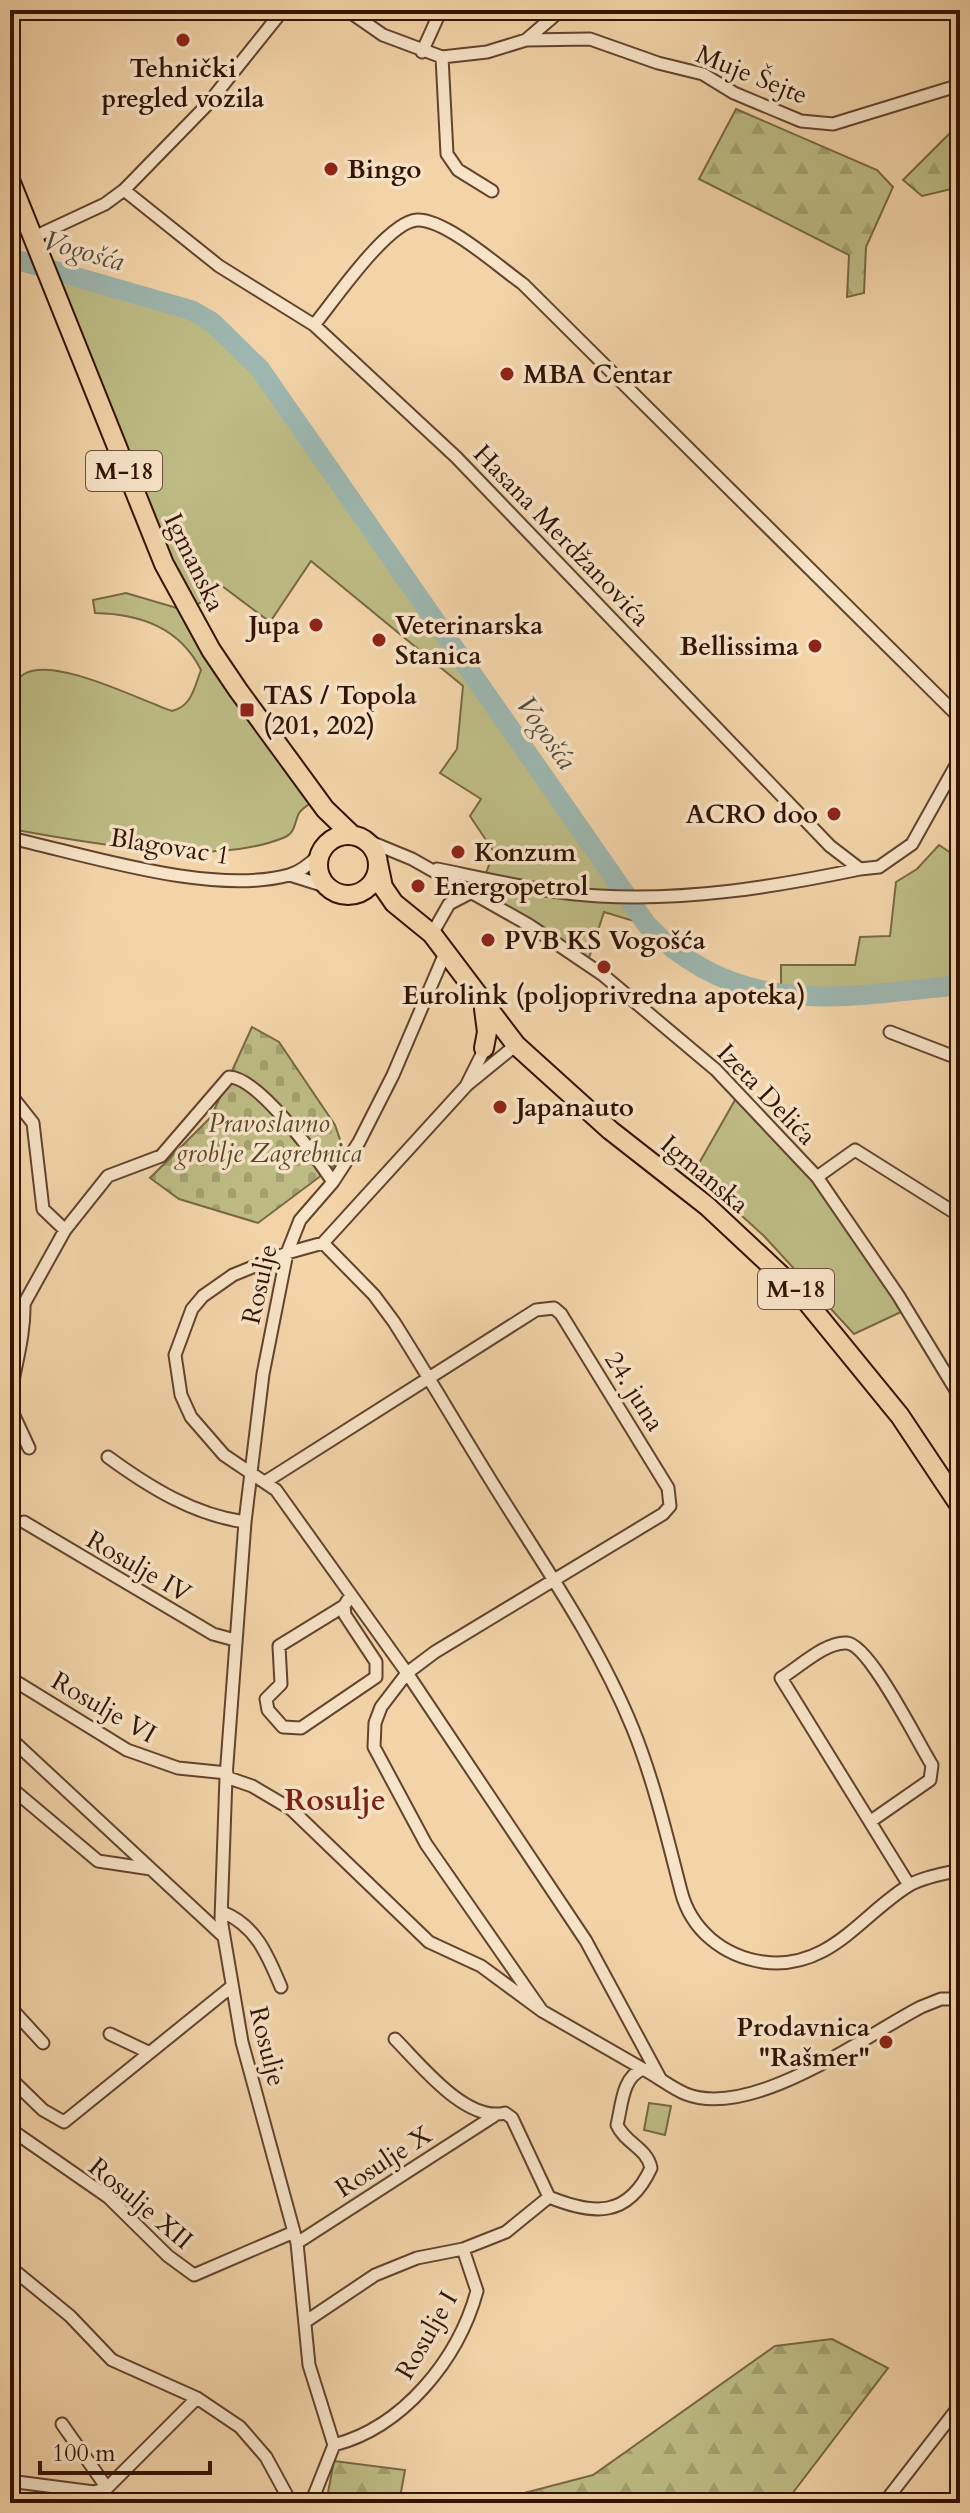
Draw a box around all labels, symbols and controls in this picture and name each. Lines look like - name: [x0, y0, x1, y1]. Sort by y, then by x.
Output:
- marker: Tehnički pregled vozila: [174, 31, 192, 49]
- street label: Muje Šejte: [691, 36, 813, 113]
- place label: Tehnički pregled vozila: [102, 51, 265, 116]
- place label: Bingo: [347, 152, 422, 187]
- marker: Bingo: [322, 160, 340, 178]
- water label: Vogošća: [39, 221, 129, 281]
- place label: MBA Centar: [523, 357, 673, 392]
- marker: MBA Centar: [498, 365, 516, 383]
- street label: Hasana Merdžanovića: [465, 437, 658, 634]
- road number: M-18: [86, 451, 162, 491]
- street label: Igmanska: [156, 507, 233, 617]
- place label: Jupa: [245, 608, 300, 643]
- place label: Veterinarska Stanica: [395, 608, 543, 673]
- marker: Jupa: [307, 616, 325, 634]
- place label: Bellissima: [680, 629, 799, 664]
- marker: Veterinarska Stanica: [370, 631, 388, 649]
- marker: Bellissima: [806, 637, 824, 655]
- place label: TAS / Topola (201, 202): [263, 678, 417, 743]
- water label: Vogošća: [507, 688, 585, 777]
- marker: TAS / Topola (201, 202): [238, 701, 256, 719]
- place label: ACRO doo: [686, 797, 818, 832]
- marker: ACRO doo: [825, 805, 843, 823]
- street label: Blagovac 1: [108, 820, 232, 873]
- place label: Konzum: [474, 835, 576, 870]
- marker: Konzum: [449, 843, 467, 861]
- place label: Energopetrol: [434, 869, 589, 904]
- marker: Energopetrol: [409, 877, 427, 895]
- place label: PVB KS Vogošća: [504, 923, 706, 958]
- marker: PVB KS Vogošća: [479, 931, 497, 949]
- marker: Eurolink (poljoprivredna apoteka): [595, 958, 613, 976]
- place label: Eurolink (poljoprivredna apoteka): [402, 978, 806, 1013]
- street label: Izeta Delića: [709, 1036, 824, 1153]
- place label: Japanauto: [512, 1090, 634, 1125]
- marker: Japanauto: [491, 1098, 509, 1116]
- park label: Pravoslavno groblje Zagrebnica: [173, 1106, 362, 1171]
- street label: Igmanska: [653, 1127, 756, 1222]
- street label: Rosulje: [233, 1241, 286, 1327]
- road number: M-18: [758, 1269, 834, 1309]
- street label: 24. juna: [596, 1345, 673, 1438]
- street label: Rosulje IV: [80, 1522, 198, 1611]
- street label: Rosulje VI: [45, 1663, 163, 1752]
- district label: Rosulje: [284, 1780, 386, 1821]
- street label: Rosulje: [241, 2003, 294, 2090]
- place label: Prodavnica "Rašmer": [736, 2010, 870, 2075]
- marker: Prodavnica "Rašmer": [877, 2033, 895, 2051]
- street label: Rosulje X: [328, 2117, 439, 2206]
- street label: Rosulje XII: [81, 2149, 200, 2257]
- street label: Rosulje I: [387, 2285, 466, 2386]
- scale bar: [40, 2425, 210, 2475]
- text: 100 m: [52, 2437, 116, 2470]

